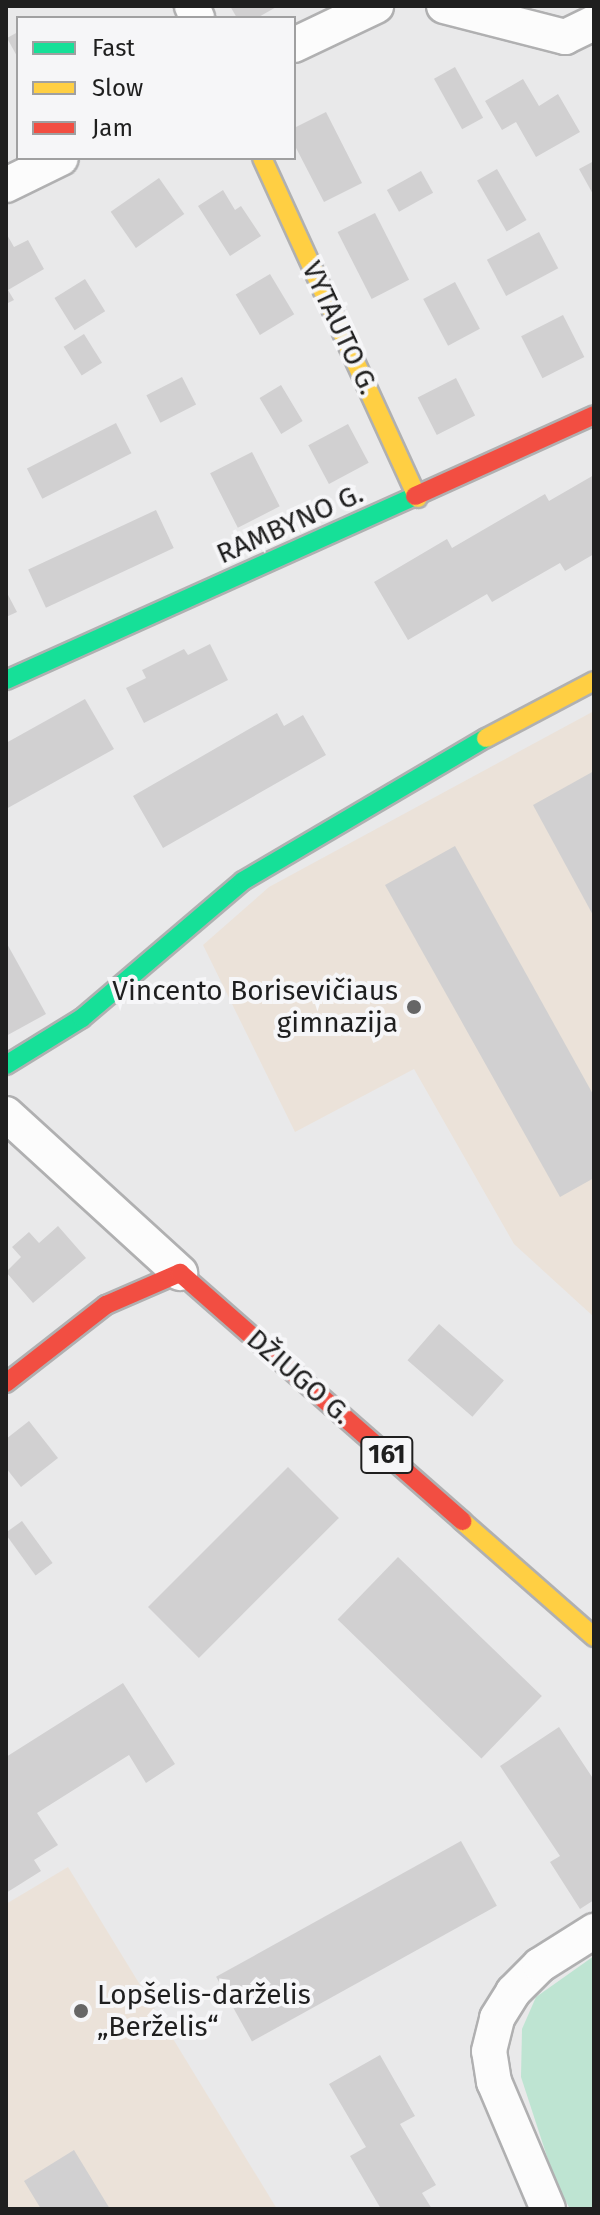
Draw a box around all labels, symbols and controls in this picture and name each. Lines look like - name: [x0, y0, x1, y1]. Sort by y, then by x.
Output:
- legend: [16, 16, 296, 160]
- text: Fast: [92, 34, 135, 62]
- text: Slow: [92, 74, 143, 102]
- text: Jam: [92, 114, 133, 142]
- street label: VYTAUTO G.: [295, 256, 385, 400]
- street label: RAMBYNO G.: [212, 477, 368, 571]
- place label: Vincento Borisevičiaus gimnazija: [112, 974, 398, 1040]
- marker: Vincento Borisevičiaus gimnazija: [405, 998, 423, 1016]
- street label: DŽIUGO G.: [240, 1322, 358, 1432]
- road number: 161: [359, 1433, 415, 1477]
- place label: Lopšelis-darželis „Berželis“: [97, 1978, 311, 2044]
- marker: Lopšelis-darželis „Berželis“: [72, 2002, 90, 2020]

